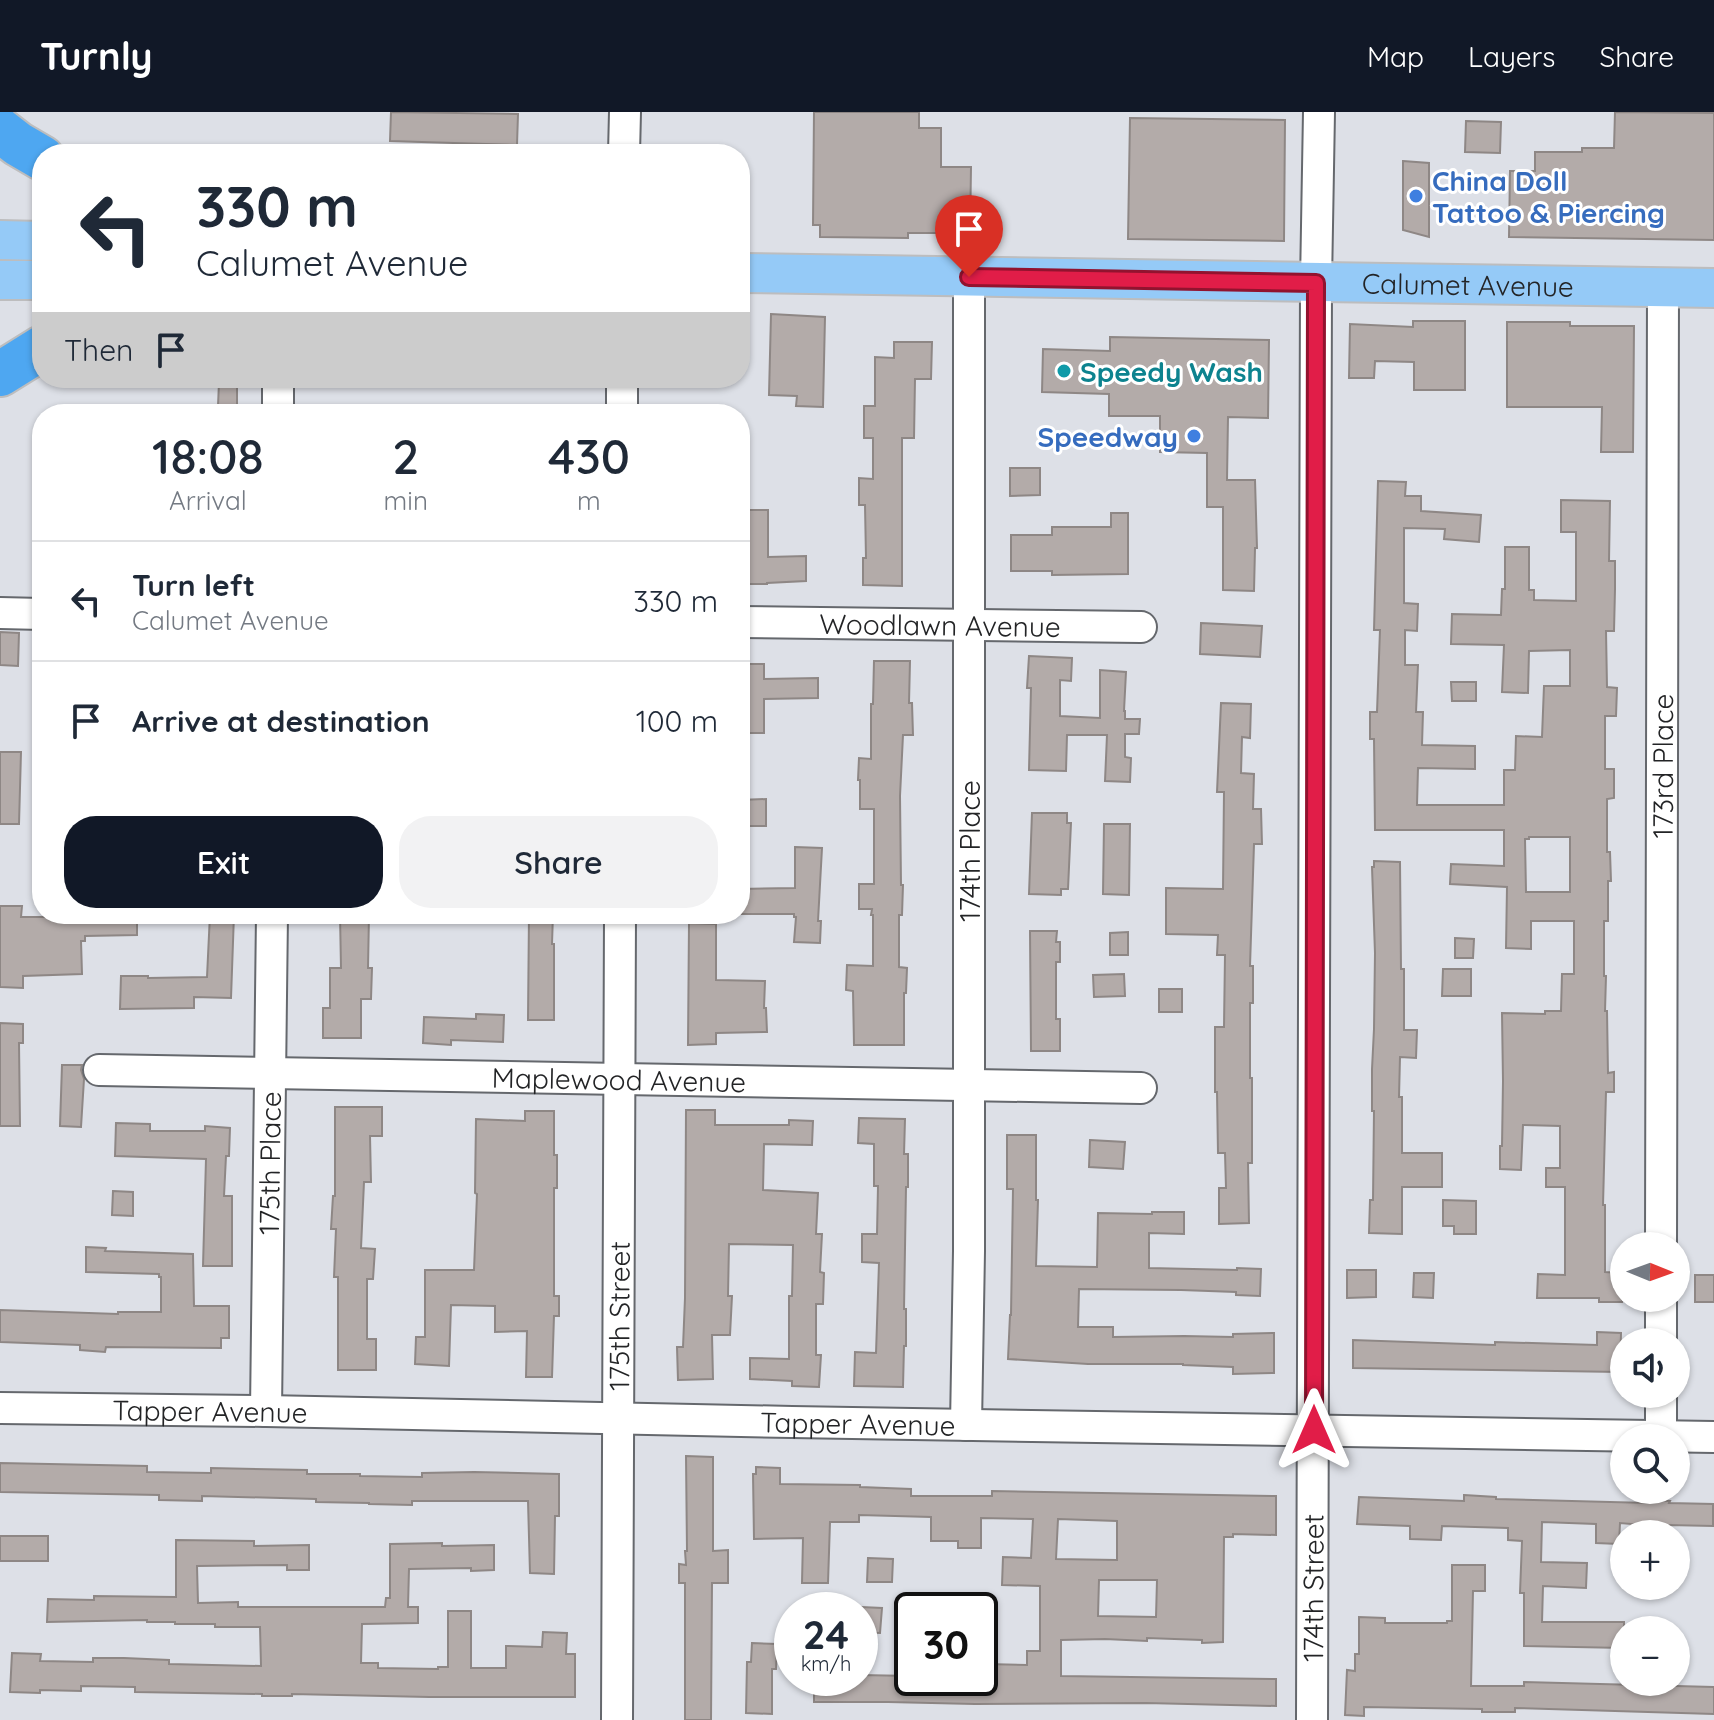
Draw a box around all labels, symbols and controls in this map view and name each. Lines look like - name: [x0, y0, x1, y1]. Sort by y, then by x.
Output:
- text: Turnly: [40, 32, 153, 80]
- text: Map: [1367, 39, 1424, 74]
- text: Layers: [1468, 39, 1555, 74]
- text: Share: [1599, 39, 1674, 74]
- place label: China Doll Tattoo & Piercing: [1432, 163, 1665, 230]
- text: 330 m: [196, 171, 358, 241]
- icon: left: [64, 176, 168, 280]
- marker: China Doll Tattoo & Piercing: [1407, 187, 1425, 205]
- pin: [935, 195, 1003, 277]
- icon: arrive: [947, 207, 991, 251]
- text: Calumet Avenue: [196, 240, 468, 285]
- street label: Calumet Avenue: [1362, 265, 1574, 303]
- icon: arrive: [149, 328, 193, 372]
- text: Then: [64, 331, 133, 369]
- place label: Speedy Wash: [1080, 354, 1263, 389]
- marker: Speedy Wash: [1055, 362, 1073, 380]
- place label: Speedway: [1037, 419, 1178, 454]
- text: 18:08: [152, 426, 264, 486]
- text: 2: [392, 426, 419, 486]
- text: 430: [548, 426, 630, 486]
- marker: Speedway: [1185, 427, 1203, 445]
- text: Arrival: [169, 484, 247, 517]
- text: min: [384, 484, 428, 517]
- text: m: [577, 484, 601, 517]
- text: Turn left: [132, 566, 255, 604]
- icon: left: [64, 579, 108, 623]
- text: 330 m: [633, 582, 718, 620]
- text: Calumet Avenue: [132, 604, 329, 637]
- street label: Woodlawn Avenue: [819, 605, 1061, 643]
- street label: 173rd Place: [1644, 694, 1680, 838]
- icon: arrive: [64, 699, 108, 743]
- text: Arrive at destination: [132, 702, 430, 740]
- text: 100 m: [636, 702, 718, 740]
- street label: 174th Place: [952, 780, 987, 922]
- button: Exit: [64, 816, 383, 908]
- button: Share: [399, 816, 718, 908]
- street label: Maplewood Avenue: [491, 1059, 746, 1099]
- street label: 175th Place: [251, 1091, 287, 1235]
- north arrow: [1610, 1232, 1690, 1312]
- map controls: [1610, 1232, 1690, 1696]
- street label: 175th Street: [601, 1241, 636, 1391]
- button: sound: [1610, 1328, 1690, 1408]
- position arrow: [1272, 1388, 1356, 1472]
- street label: Tapper Avenue: [112, 1392, 308, 1429]
- street label: Tapper Avenue: [760, 1404, 956, 1442]
- button: search: [1610, 1424, 1690, 1504]
- street label: 174th Street: [1295, 1514, 1330, 1662]
- button: +: [1610, 1520, 1690, 1600]
- speed limit sign: 30: [894, 1592, 998, 1696]
- text: 24: [803, 1609, 849, 1659]
- button: −: [1610, 1616, 1690, 1696]
- text: km/h: [801, 1651, 851, 1676]

